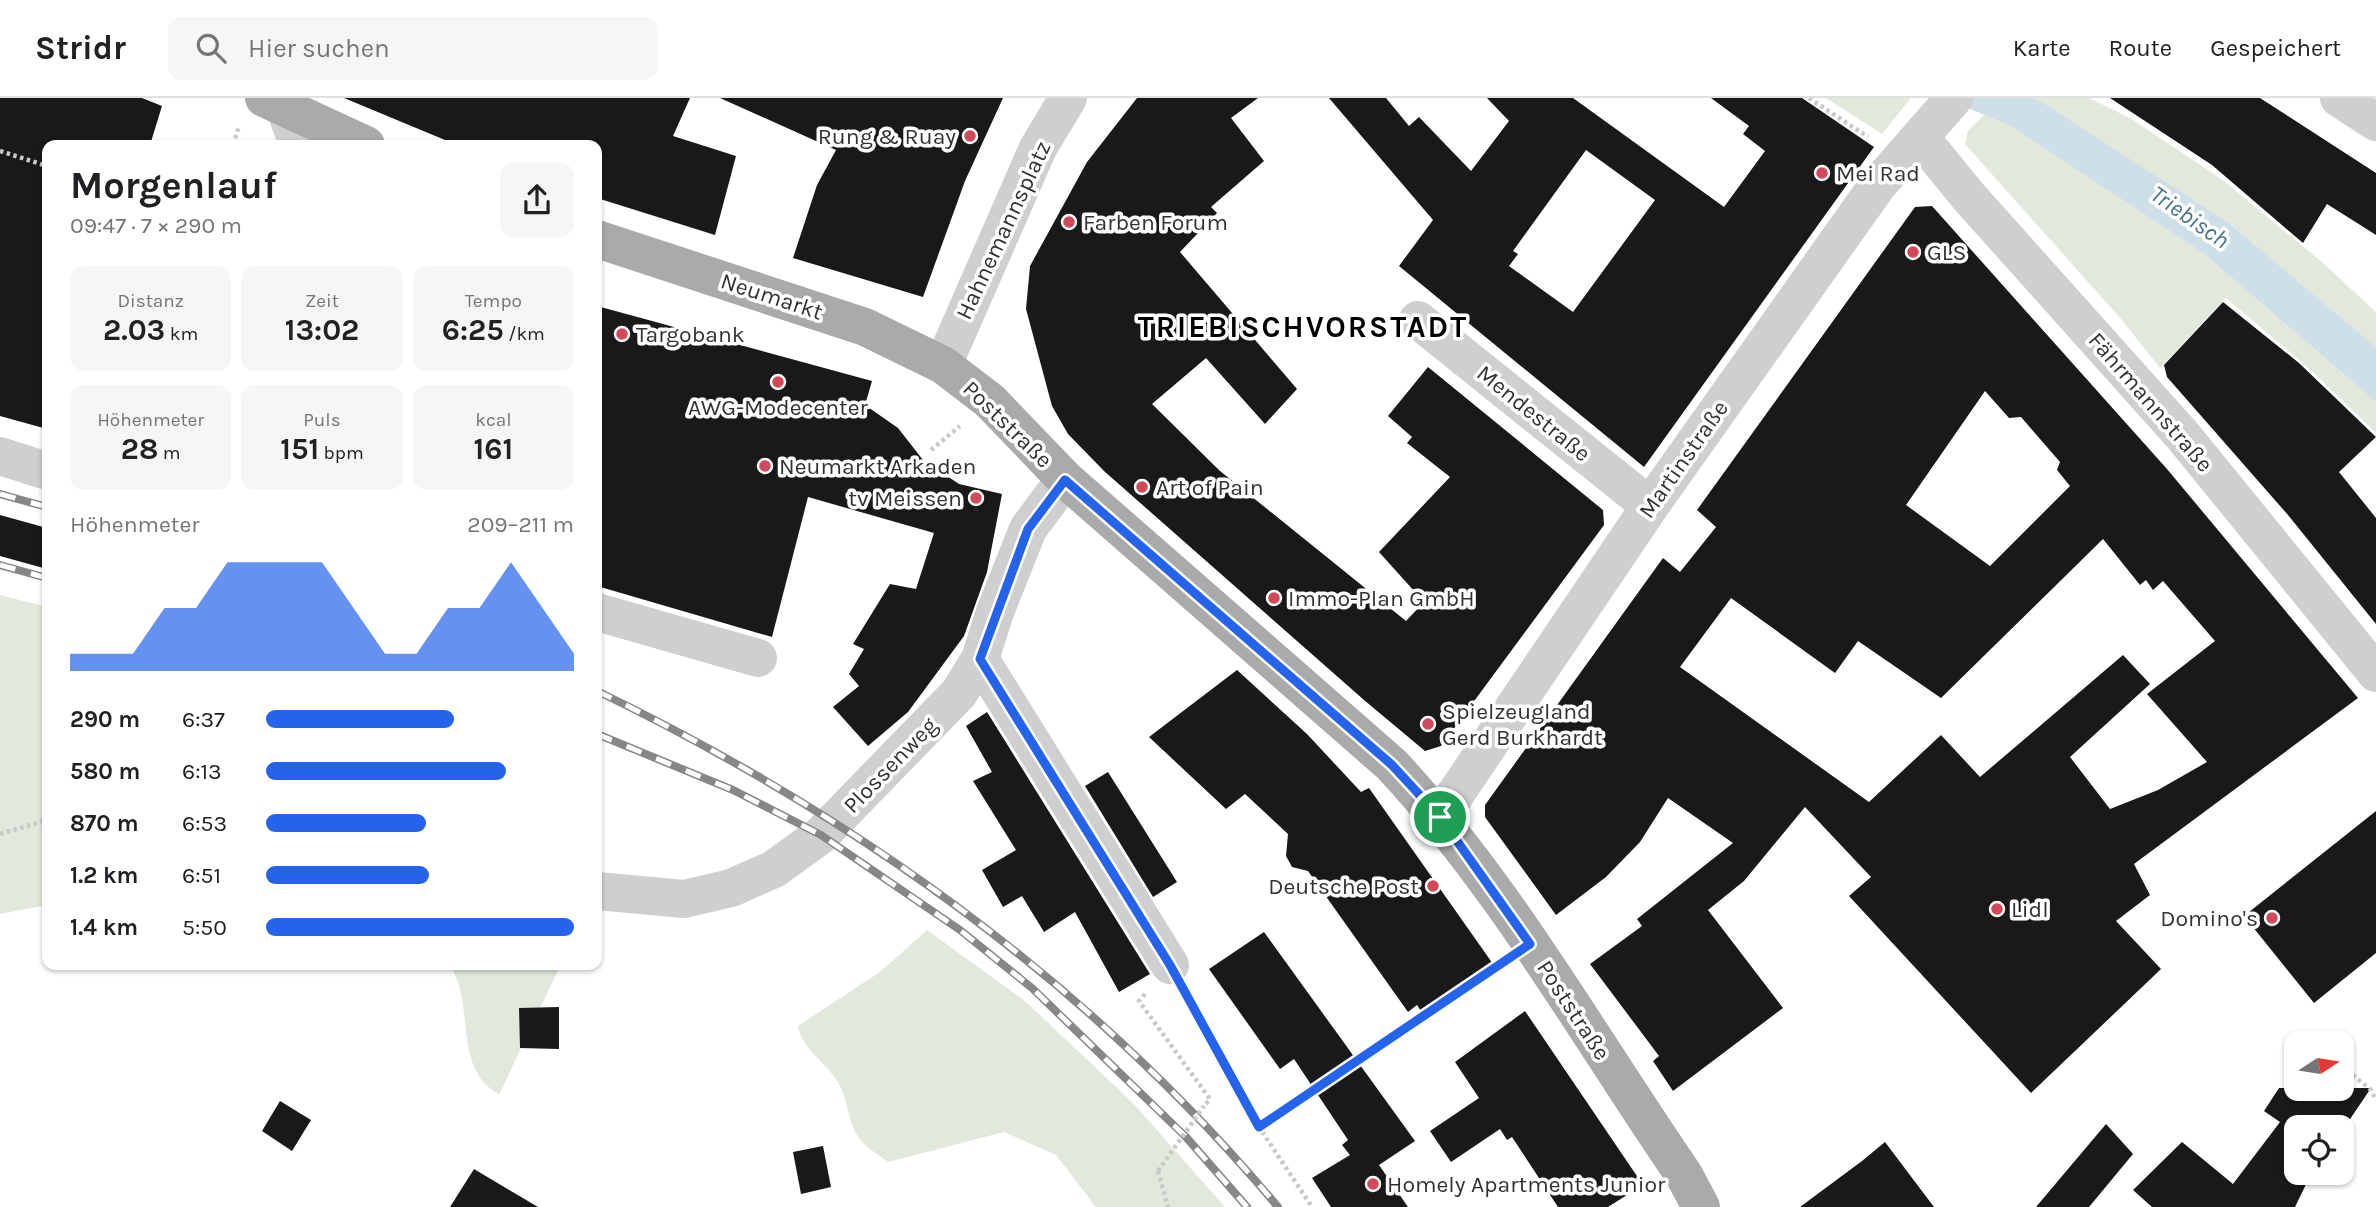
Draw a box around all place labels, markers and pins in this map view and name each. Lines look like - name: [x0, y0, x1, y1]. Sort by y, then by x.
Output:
- place label: Rung & Ruay: [818, 123, 956, 150]
- marker: Rung & Ruay: [962, 128, 978, 144]
- place label: Mei Rad: [1836, 160, 1920, 187]
- marker: Mei Rad: [1814, 165, 1830, 181]
- place label: Farben Forum: [1083, 209, 1228, 236]
- marker: Farben Forum: [1061, 214, 1077, 230]
- place label: GLS: [1927, 239, 1966, 266]
- marker: GLS: [1905, 244, 1921, 260]
- place label: Targobank: [636, 321, 745, 348]
- marker: Targobank: [614, 326, 630, 342]
- marker: AWG-Modecenter: [770, 374, 786, 390]
- place label: AWG-Modecenter: [688, 394, 869, 421]
- place label: Neumarkt Arkaden: [779, 453, 977, 480]
- marker: Neumarkt Arkaden: [757, 458, 773, 474]
- place label: Art of Pain: [1156, 474, 1264, 501]
- marker: Art of Pain: [1134, 479, 1150, 495]
- place label: tv Meissen: [848, 485, 962, 512]
- marker: tv Meissen: [968, 490, 984, 506]
- place label: Immo-Plan GmbH: [1288, 585, 1475, 612]
- marker: Immo-Plan GmbH: [1266, 590, 1282, 606]
- place label: Spielzeugland Gerd Burkhardt: [1442, 698, 1603, 751]
- marker: Spielzeugland Gerd Burkhardt: [1420, 716, 1436, 732]
- pin: [1410, 787, 1470, 847]
- place label: Deutsche Post: [1268, 873, 1419, 900]
- marker: Deutsche Post: [1425, 878, 1441, 894]
- place label: Lidl: [2011, 896, 2049, 923]
- marker: Lidl: [1989, 901, 2005, 917]
- place label: Domino's: [2160, 905, 2258, 932]
- marker: Domino's: [2264, 910, 2280, 926]
- place label: Homely Apartments Junior: [1387, 1171, 1666, 1198]
- marker: Homely Apartments Junior: [1365, 1176, 1381, 1192]

